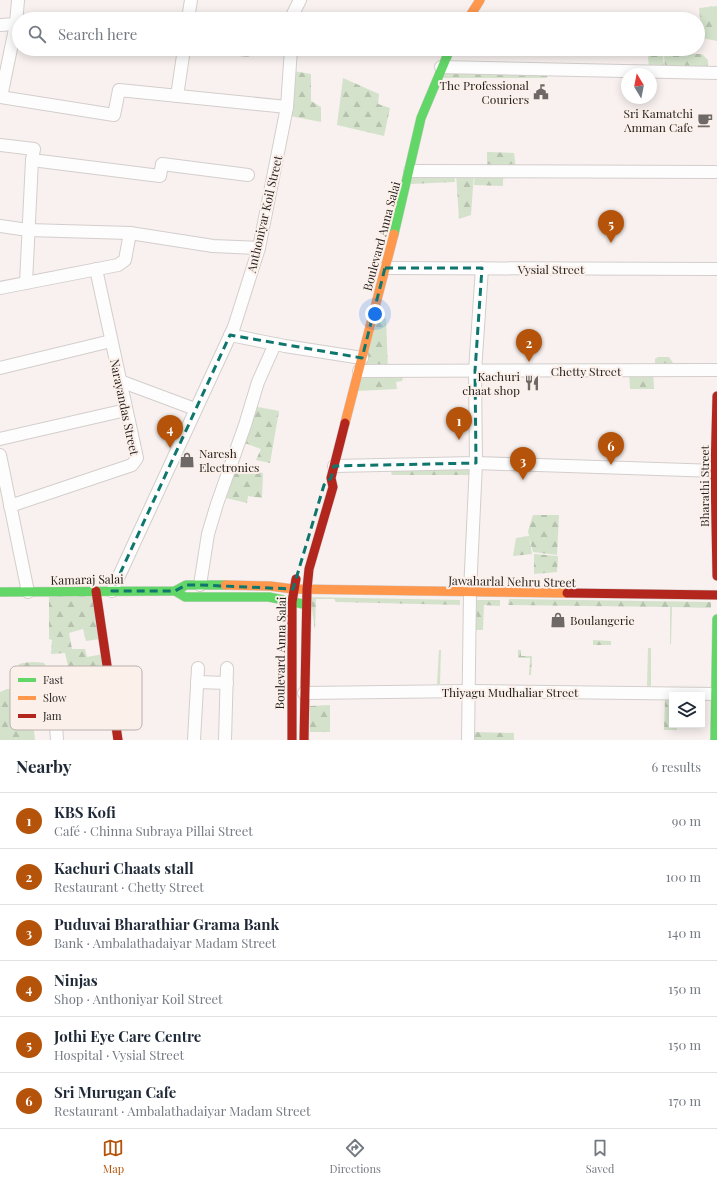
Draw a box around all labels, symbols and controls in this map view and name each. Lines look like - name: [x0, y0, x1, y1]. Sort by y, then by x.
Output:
- search box: [12, 12, 705, 56]
- icon: search: [26, 23, 48, 45]
- text: Search here: [58, 24, 137, 44]
- north arrow: [621, 68, 657, 104]
- place label: The Professional Couriers: [440, 77, 530, 107]
- public building icon: The Professional Couriers: [532, 83, 550, 101]
- place label: Sri Kamatchi Amman Cafe: [623, 105, 693, 135]
- cafe icon: Sri Kamatchi Amman Cafe: [696, 111, 714, 129]
- street label: Anthoniyar Koil Street: [242, 153, 285, 275]
- street label: Boulevard Anna Salai: [359, 179, 403, 293]
- pin: 5: [598, 210, 624, 243]
- street label: Vysial Street: [517, 261, 585, 277]
- your location: [365, 304, 385, 324]
- pin: 2: [516, 329, 542, 362]
- street label: Narayandas Street: [107, 357, 143, 457]
- street label: Chetty Street: [551, 363, 622, 379]
- place label: Kachuri chaat shop: [462, 368, 520, 398]
- restaurant icon: Kachuri chaat shop: [523, 374, 541, 392]
- pin: 1: [446, 407, 472, 440]
- pin: 4: [157, 415, 183, 448]
- pin: 6: [598, 432, 624, 465]
- street label: Bharathi Street: [696, 444, 712, 527]
- place label: Naresh Electronics: [199, 445, 259, 475]
- pin: 3: [510, 447, 536, 480]
- shop icon: Naresh Electronics: [178, 451, 196, 469]
- street label: Kamaraj Salai: [50, 570, 124, 588]
- street label: Jawaharlal Nehru Street: [447, 572, 577, 590]
- street label: Boulevard Anna Salai: [271, 596, 289, 710]
- shop icon: Boulangerie: [549, 611, 567, 629]
- place label: Boulangerie: [570, 612, 635, 628]
- legend: [10, 666, 142, 730]
- text: Fast: [43, 672, 63, 687]
- street label: Thiyagu Mudhaliar Street: [442, 684, 579, 700]
- text: Slow: [43, 690, 67, 705]
- map controls: [669, 692, 705, 728]
- button: layers: [669, 692, 705, 728]
- text: Jam: [42, 708, 62, 723]
- text: Nearby: [16, 755, 71, 777]
- text: 6 results: [651, 758, 701, 775]
- text: KBS Kofi: [54, 802, 116, 822]
- text: 1: [27, 812, 31, 829]
- text: 90 m: [672, 812, 701, 829]
- text: Café · Chinna Subraya Pillai Street: [54, 822, 253, 839]
- text: Kachuri Chaats stall: [54, 858, 194, 878]
- text: 2: [26, 868, 32, 885]
- text: 100 m: [666, 868, 701, 885]
- text: Restaurant · Chetty Street: [54, 878, 204, 895]
- text: Puduvai Bharathiar Grama Bank: [54, 914, 279, 934]
- text: 3: [26, 924, 32, 941]
- text: 140 m: [667, 924, 701, 941]
- text: Bank · Ambalathadaiyar Madam Street: [54, 934, 276, 951]
- text: Ninjas: [54, 970, 98, 990]
- text: 4: [26, 980, 32, 997]
- text: 150 m: [668, 980, 701, 997]
- text: Shop · Anthoniyar Koil Street: [54, 990, 223, 1007]
- text: Jothi Eye Care Centre: [54, 1026, 201, 1046]
- text: 5: [26, 1036, 32, 1053]
- text: 150 m: [668, 1036, 701, 1053]
- text: Hospital · Vysial Street: [54, 1046, 184, 1063]
- text: Sri Murugan Cafe: [54, 1082, 176, 1102]
- text: 6: [25, 1092, 33, 1109]
- text: 170 m: [668, 1092, 701, 1109]
- text: Restaurant · Ambalathadaiyar Madam Street: [54, 1102, 311, 1119]
- tab: Map: [102, 1137, 124, 1176]
- tab: Directions: [329, 1137, 381, 1176]
- tab: Saved: [586, 1137, 614, 1176]

